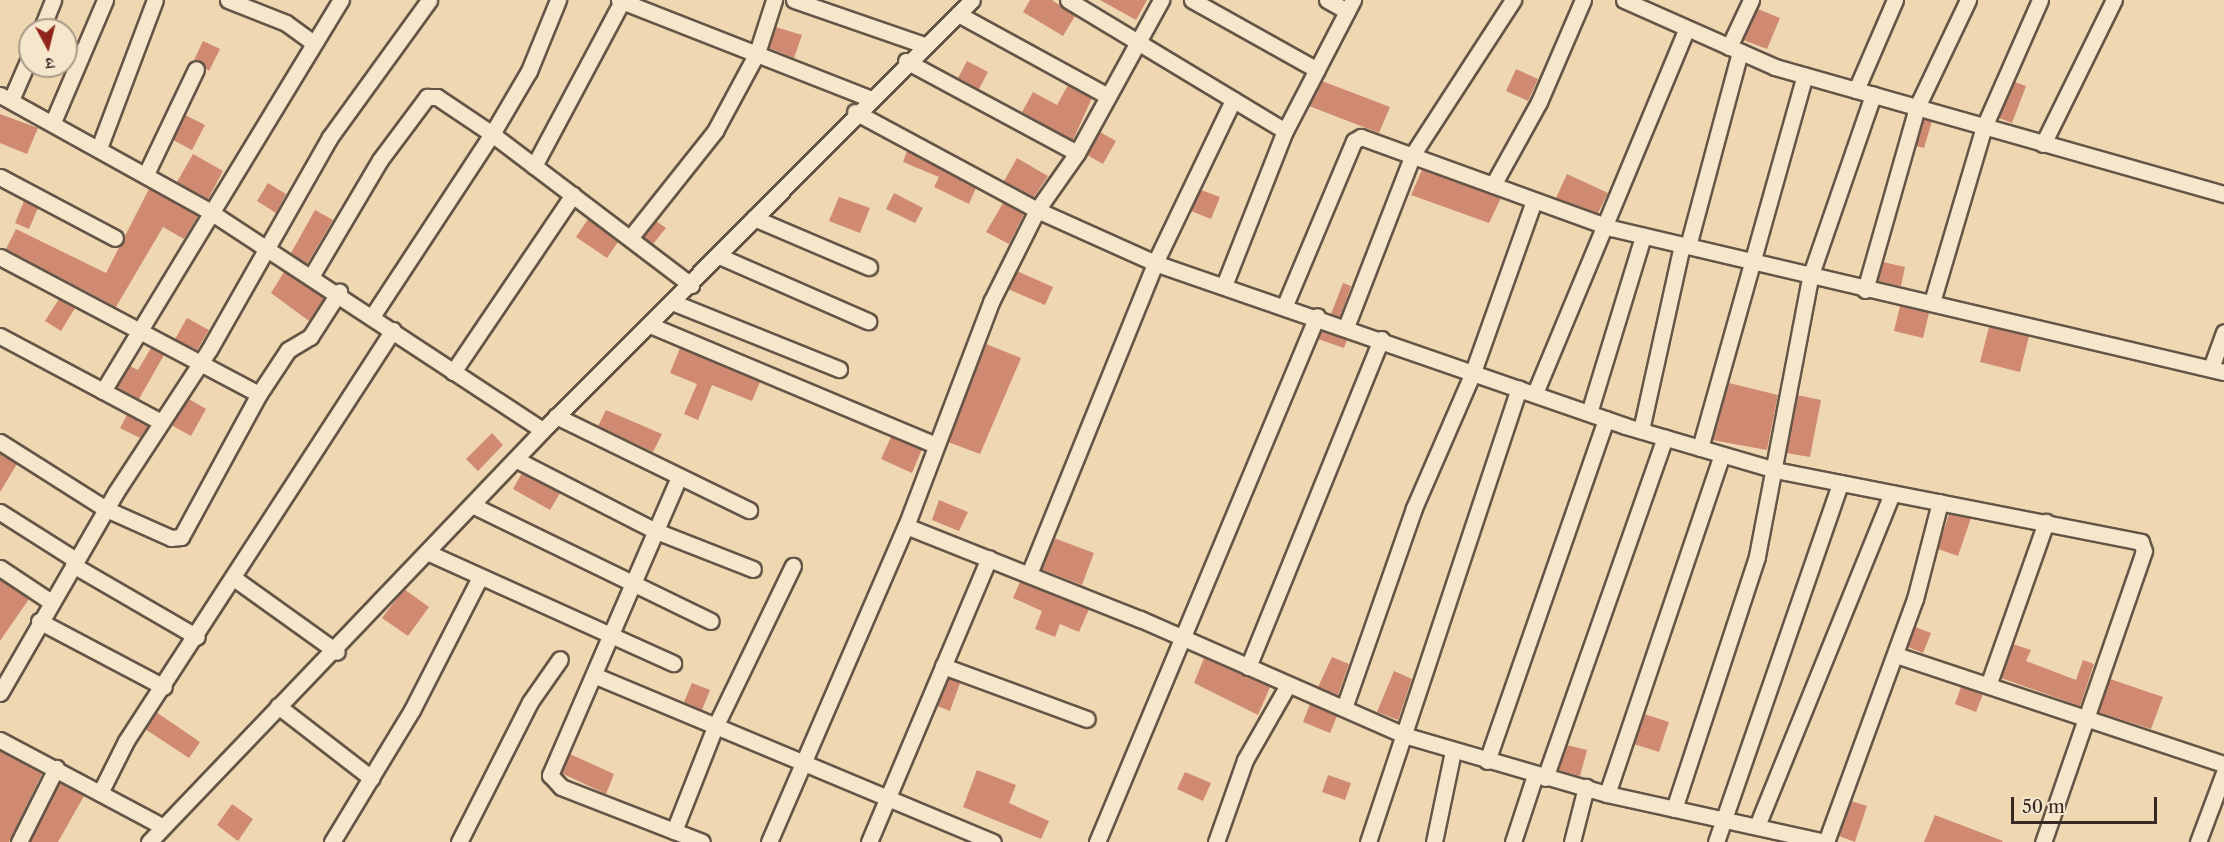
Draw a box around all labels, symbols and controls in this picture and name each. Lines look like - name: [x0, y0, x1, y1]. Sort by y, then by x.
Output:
- north arrow: [18, 18, 78, 78]
- text: उ: [45, 53, 55, 74]
- scale bar: [2014, 785, 2160, 823]
- text: 50 m: [2022, 796, 2065, 818]

